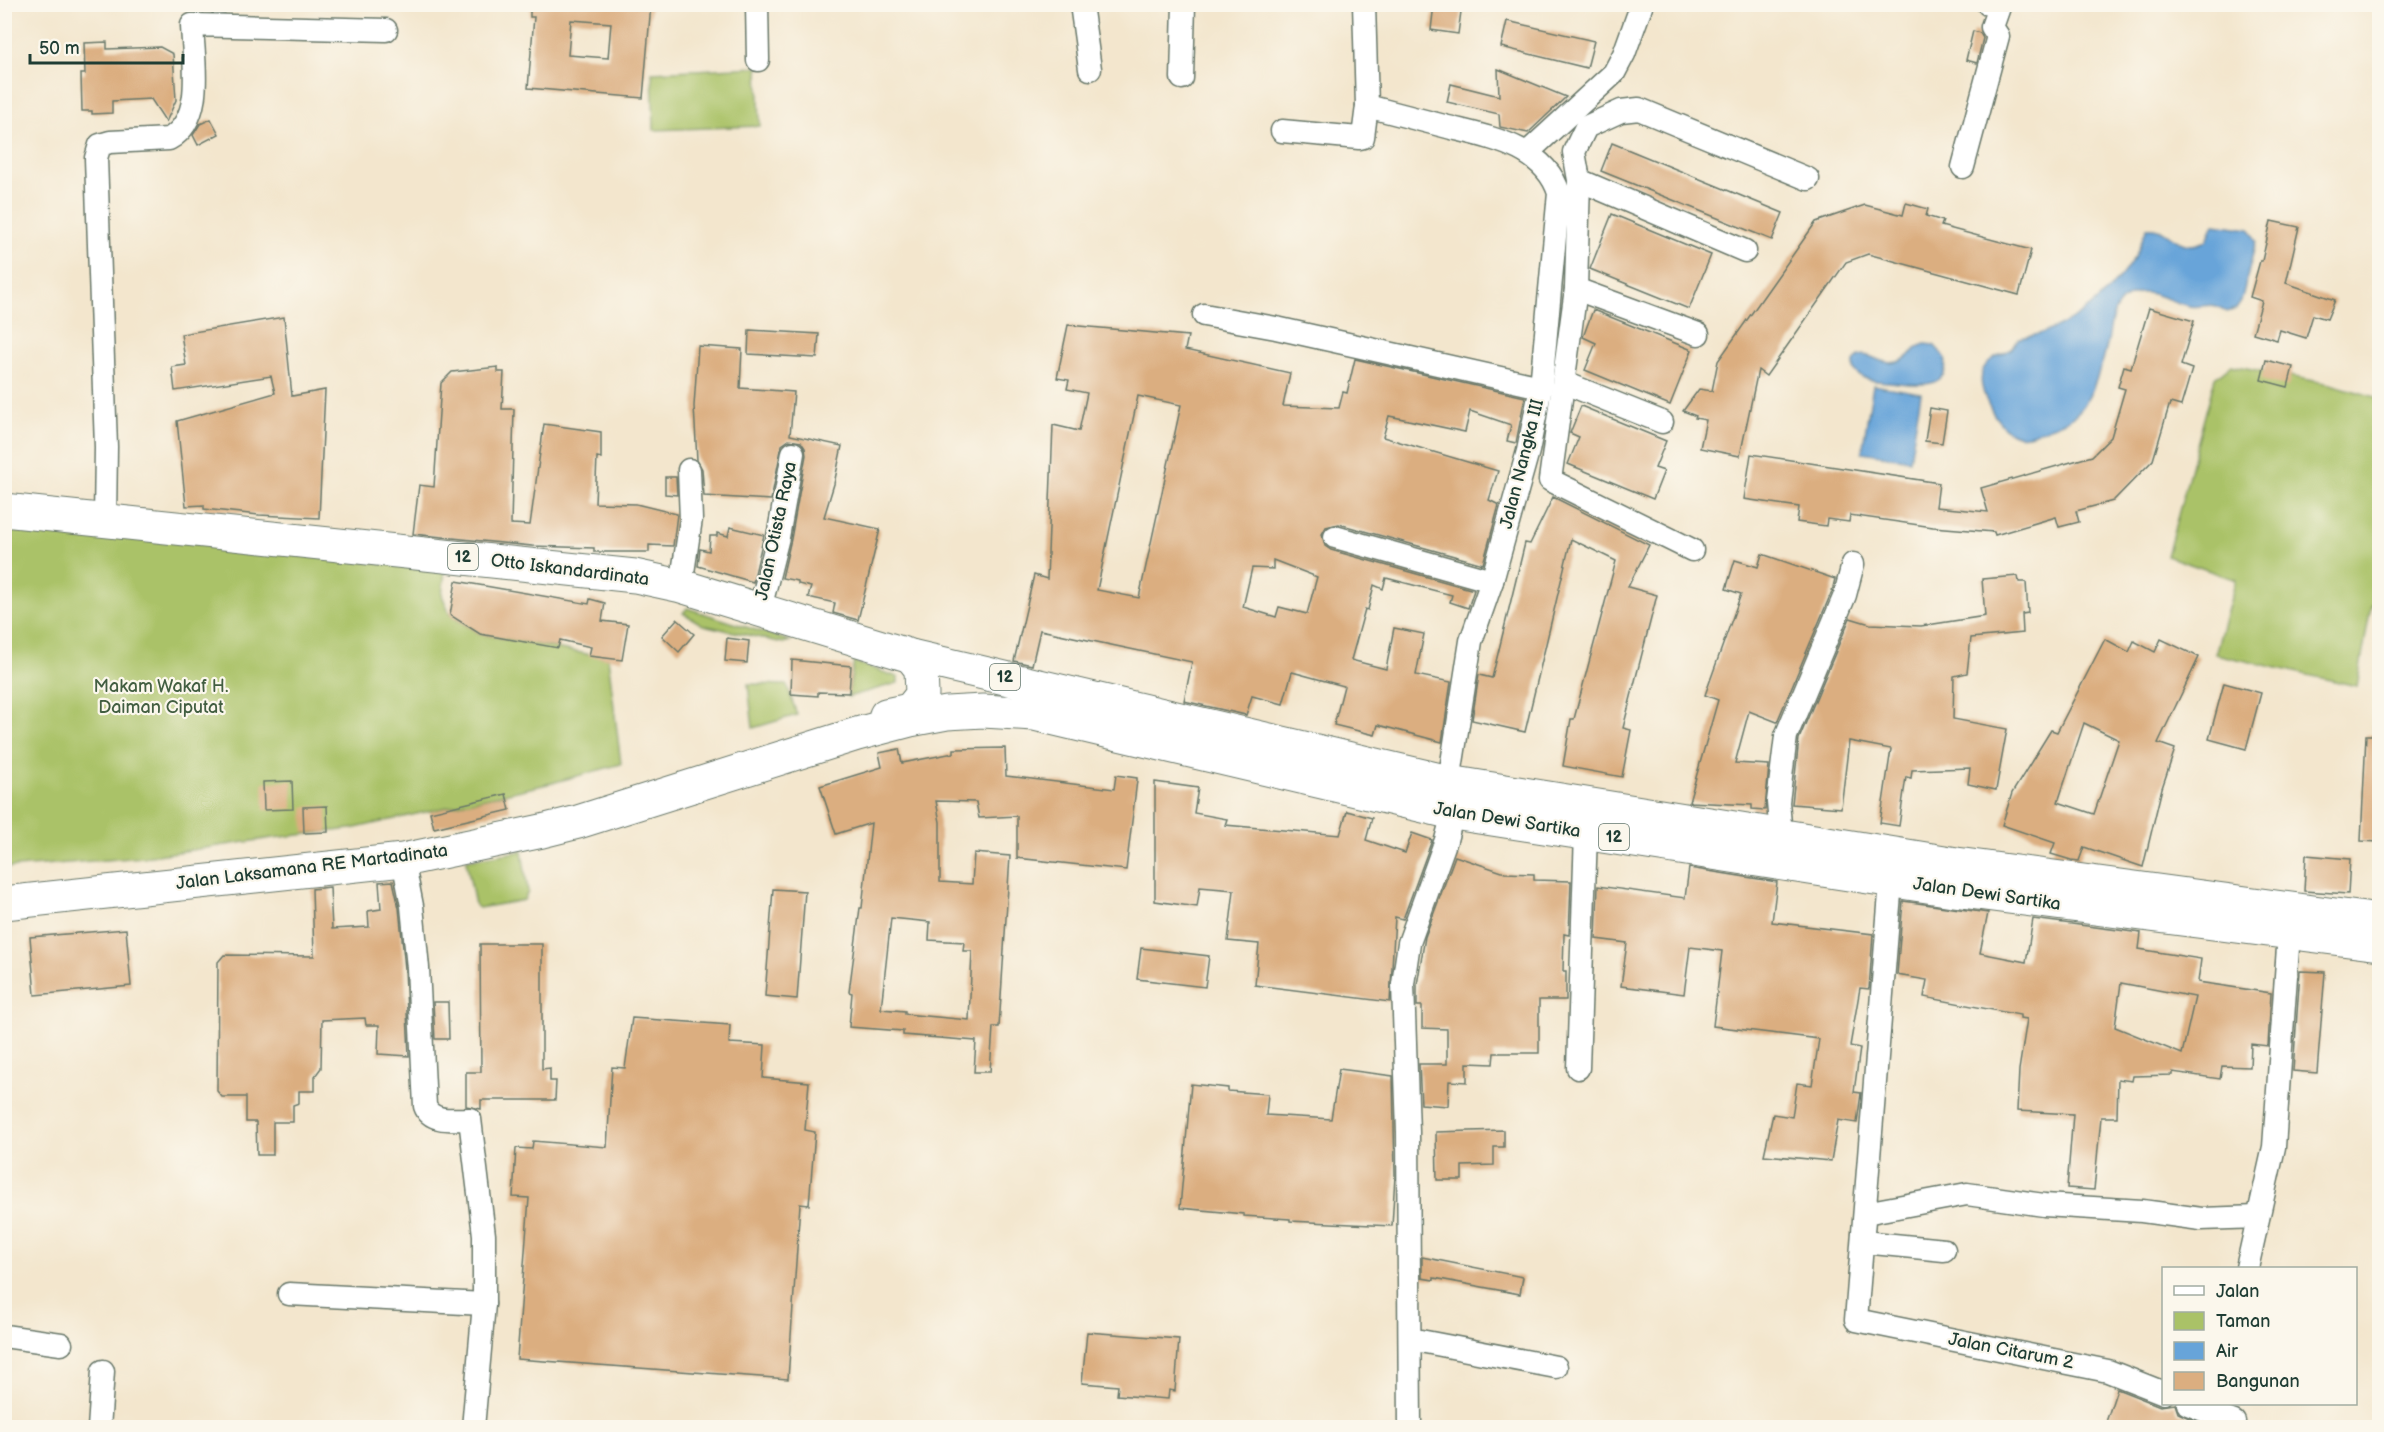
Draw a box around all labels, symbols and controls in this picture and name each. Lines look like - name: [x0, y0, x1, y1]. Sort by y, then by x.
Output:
- scale bar: [30, 27, 183, 65]
- text: 50 m: [39, 38, 80, 59]
- street label: Jalan Nangka III: [1496, 397, 1548, 531]
- street label: Jalan Otista Raya: [751, 460, 801, 602]
- road number: 12: [448, 544, 478, 570]
- street label: Otto Iskandardinata: [490, 550, 650, 590]
- road number: 12: [990, 664, 1020, 690]
- park label: Makam Wakaf H. Daiman Ciputat: [94, 676, 228, 718]
- street label: Jalan Dewi Sartika: [1432, 798, 1582, 842]
- road number: 12: [1599, 824, 1629, 850]
- street label: Jalan Laksamana RE Martadinata: [175, 840, 449, 894]
- street label: Jalan Dewi Sartika: [1912, 873, 2062, 915]
- legend: [2162, 1267, 2357, 1405]
- text: Jalan: [2216, 1281, 2259, 1302]
- text: Taman: [2216, 1311, 2270, 1332]
- street label: Jalan Citarum 2: [1946, 1329, 2076, 1374]
- text: Air: [2216, 1341, 2238, 1362]
- text: Bangunan: [2216, 1371, 2300, 1392]

